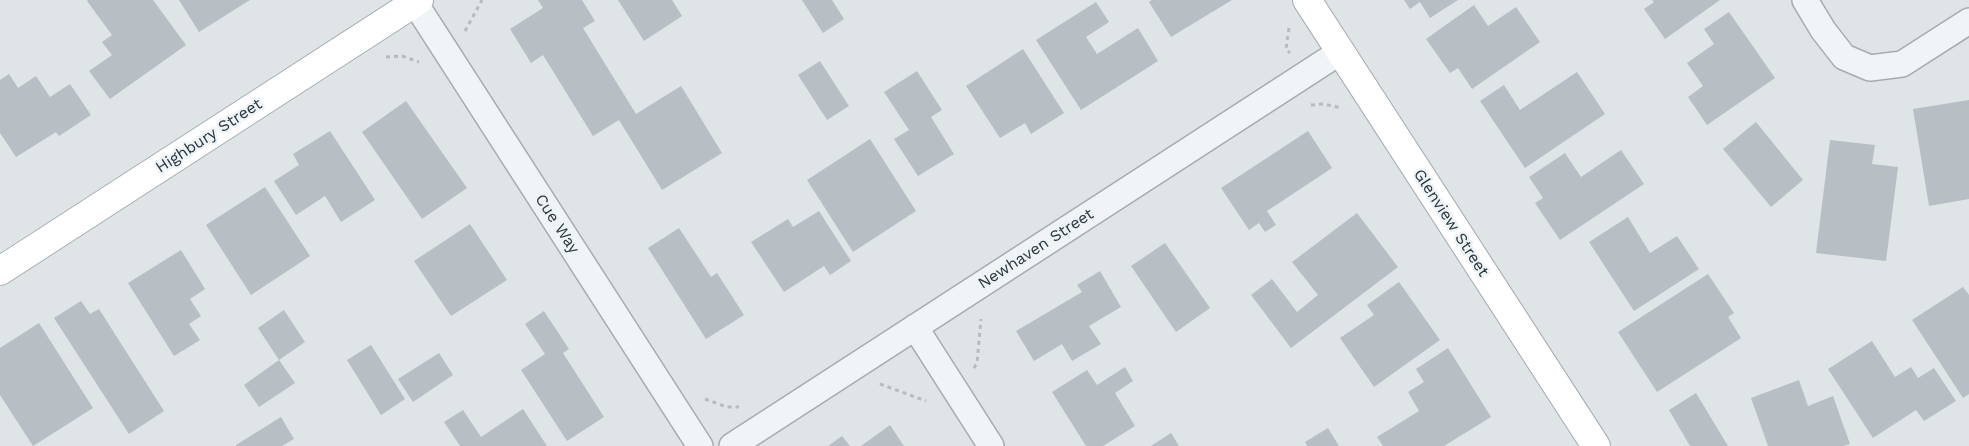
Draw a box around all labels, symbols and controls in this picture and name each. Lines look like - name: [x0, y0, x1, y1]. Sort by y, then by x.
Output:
- street label: Highbury Street: [152, 95, 266, 177]
- street label: Glenview Street: [1409, 166, 1493, 280]
- street label: Cue Way: [531, 191, 583, 257]
- street label: Newhaven Street: [975, 205, 1097, 293]

